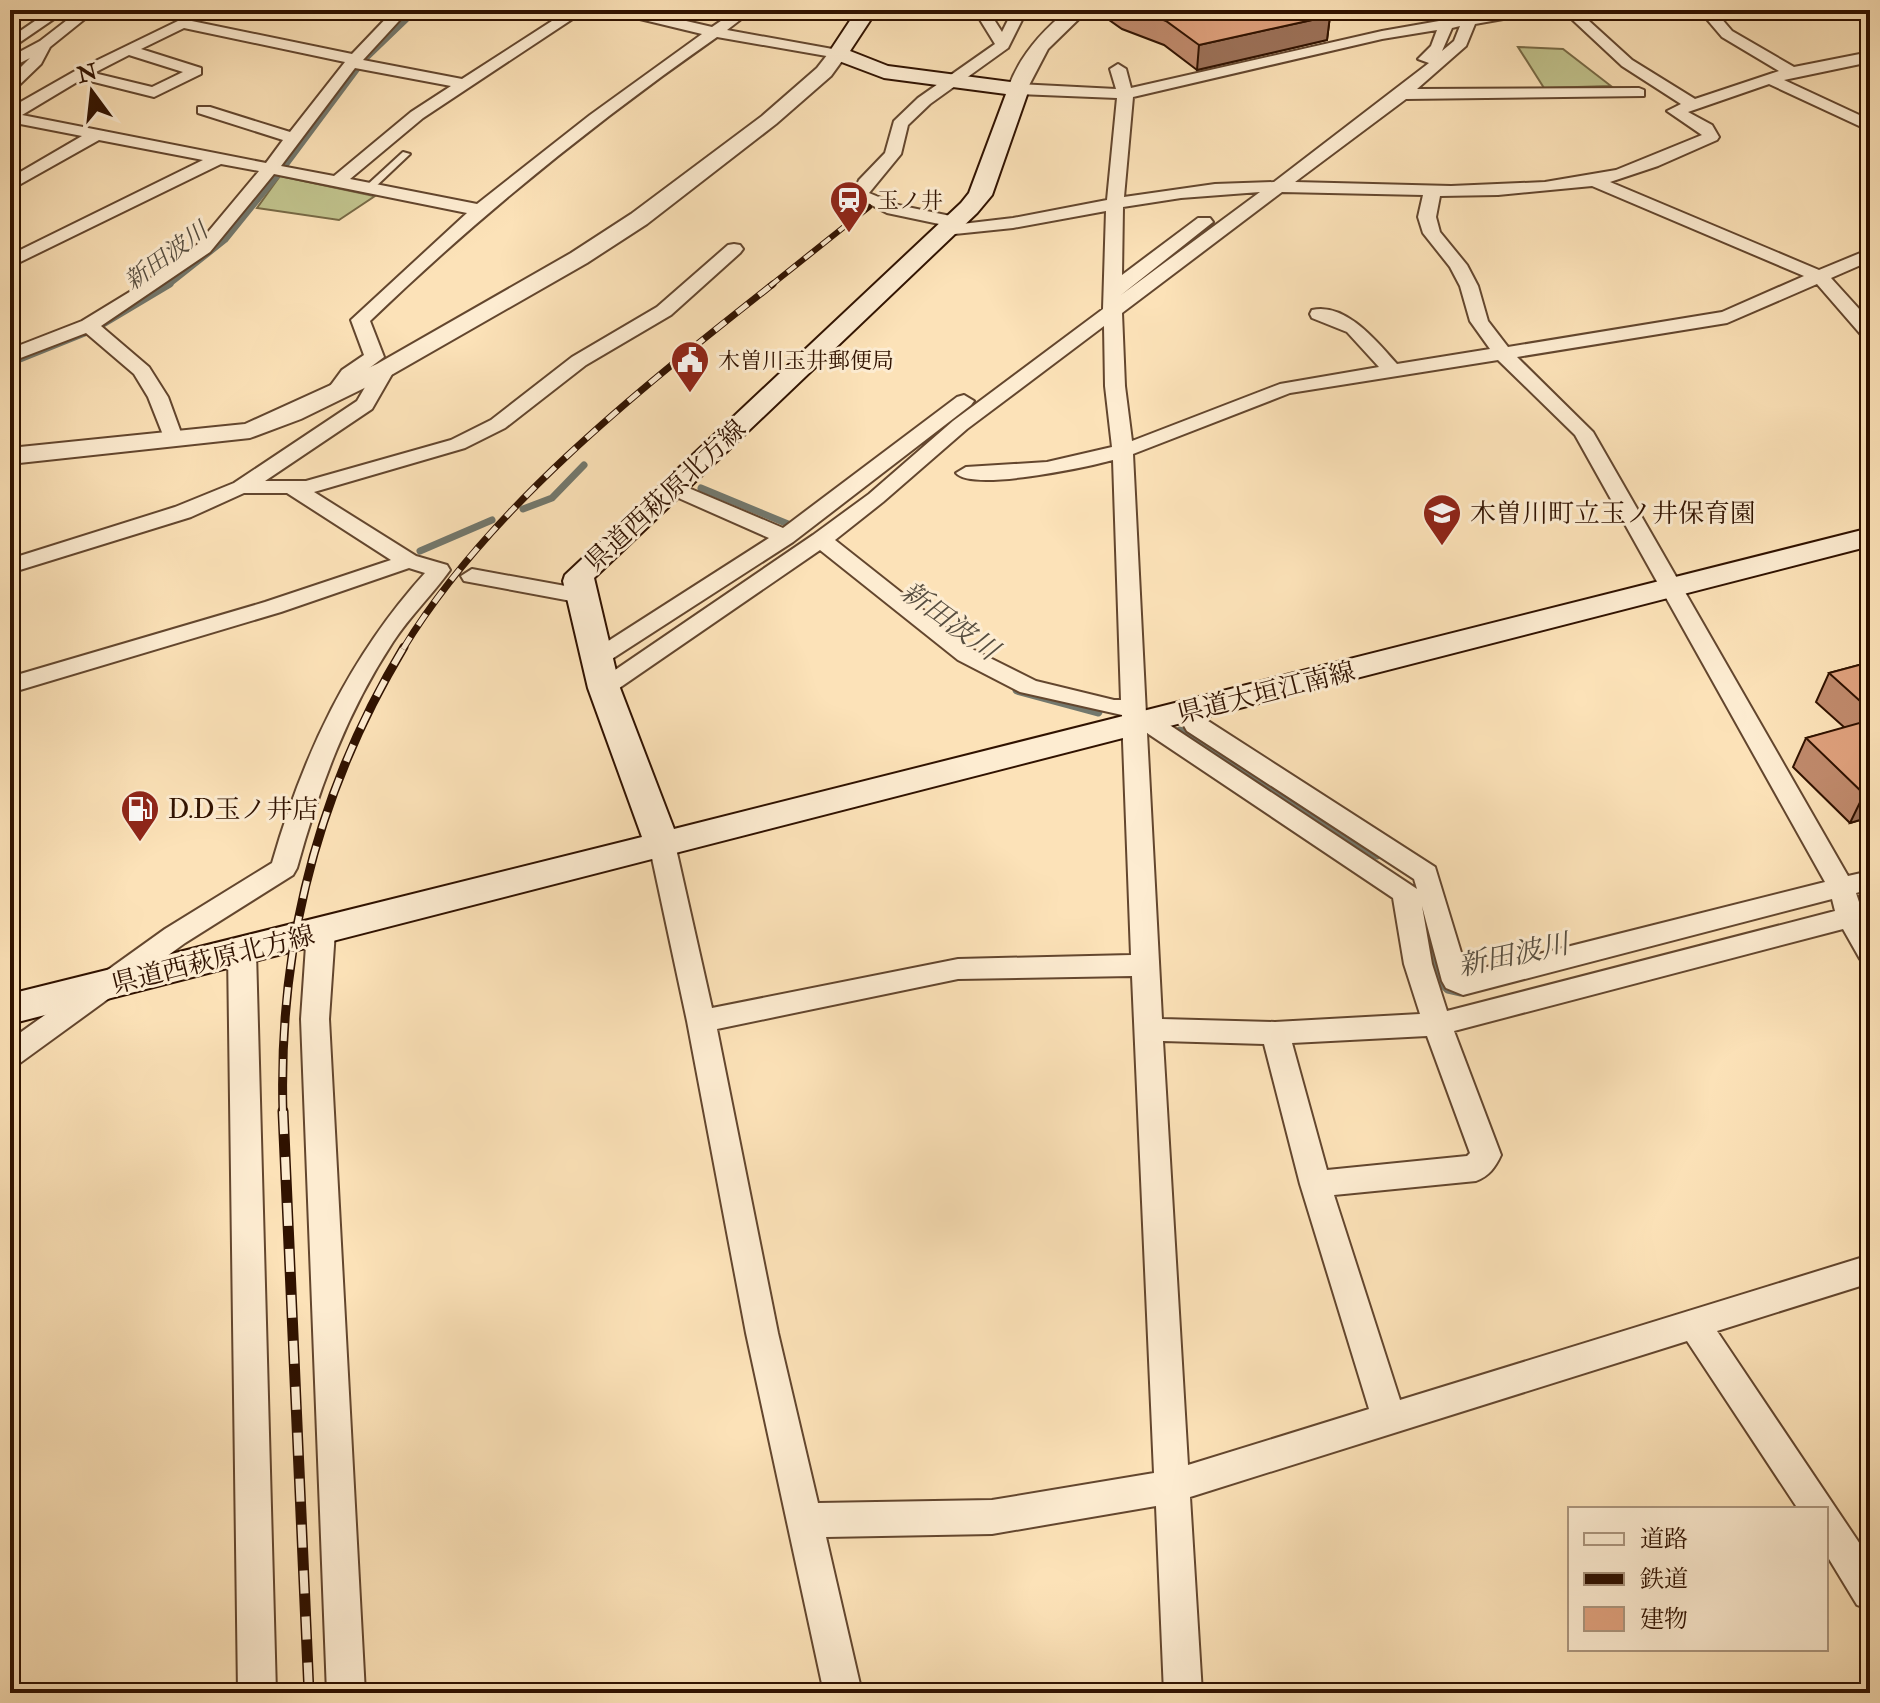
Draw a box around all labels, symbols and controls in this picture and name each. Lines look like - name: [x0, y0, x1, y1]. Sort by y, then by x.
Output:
- north arrow: [52, 52, 132, 132]
- text: N: [73, 57, 101, 90]
- station icon: 玉ノ井: [828, 179, 870, 234]
- place label: 玉ノ井: [877, 187, 943, 215]
- water label: 新田波川: [118, 214, 217, 297]
- public building icon: 木曽川玉井郵便局: [669, 339, 711, 394]
- place label: 木曽川玉井郵便局: [718, 347, 894, 375]
- street label: 県道西萩原北方線: [579, 413, 753, 578]
- school or university icon: 木曽川町立玉ノ井保育園: [1421, 492, 1463, 547]
- place label: 木曽川町立玉ノ井保育園: [1470, 498, 1756, 530]
- water label: 新田波川: [894, 574, 1007, 670]
- street label: 県道大垣江南線: [1174, 655, 1358, 731]
- fuel station icon: D.D玉ノ井店: [119, 788, 161, 843]
- place label: D.D玉ノ井店: [168, 794, 319, 826]
- street label: 県道西萩原北方線: [108, 919, 318, 1001]
- water label: 新田波川: [1455, 926, 1575, 984]
- legend: [1568, 1507, 1828, 1651]
- text: 道路: [1640, 1524, 1688, 1555]
- text: 鉄道: [1640, 1564, 1688, 1595]
- text: 建物: [1640, 1604, 1688, 1635]

